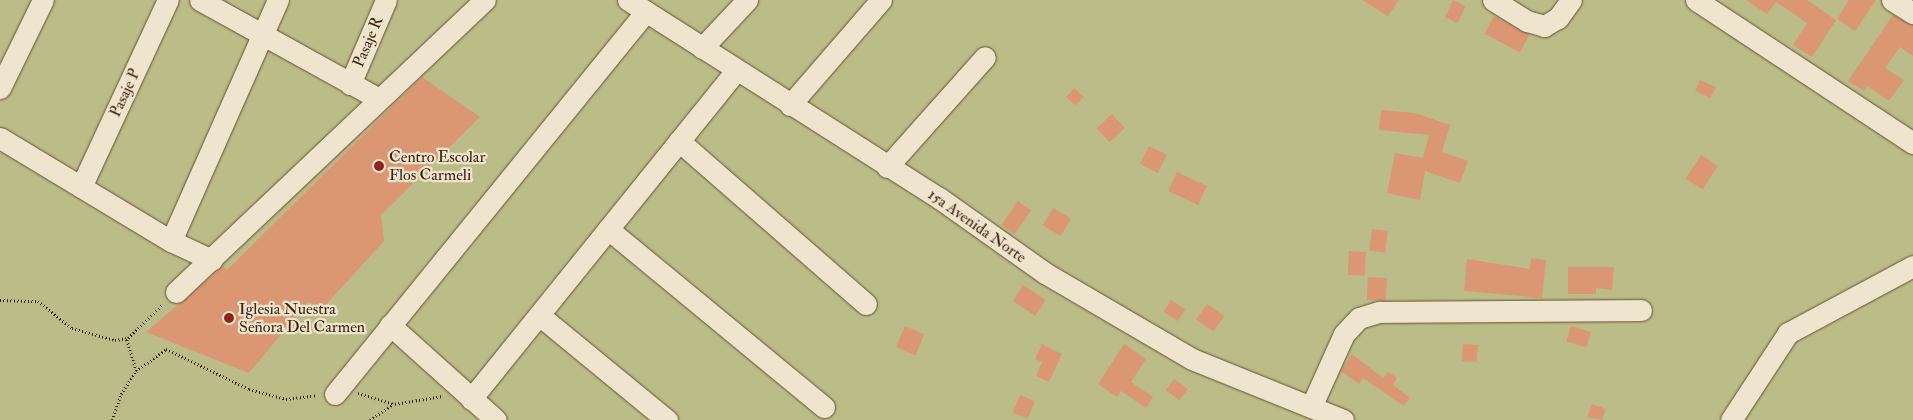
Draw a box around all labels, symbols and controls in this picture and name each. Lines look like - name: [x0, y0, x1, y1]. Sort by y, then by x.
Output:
- street label: Pasaje R: [349, 14, 387, 70]
- street label: Pasaje P: [106, 66, 144, 120]
- place label: Centro Escolar Flos Carmeli: [389, 147, 485, 185]
- marker: Centro Escolar Flos Carmeli: [373, 160, 385, 172]
- street label: 15a Avenida Norte: [924, 185, 1030, 267]
- place label: Iglesia Nuestra Señora Del Carmen: [239, 299, 365, 337]
- marker: Iglesia Nuestra Señora Del Carmen: [223, 312, 235, 324]

